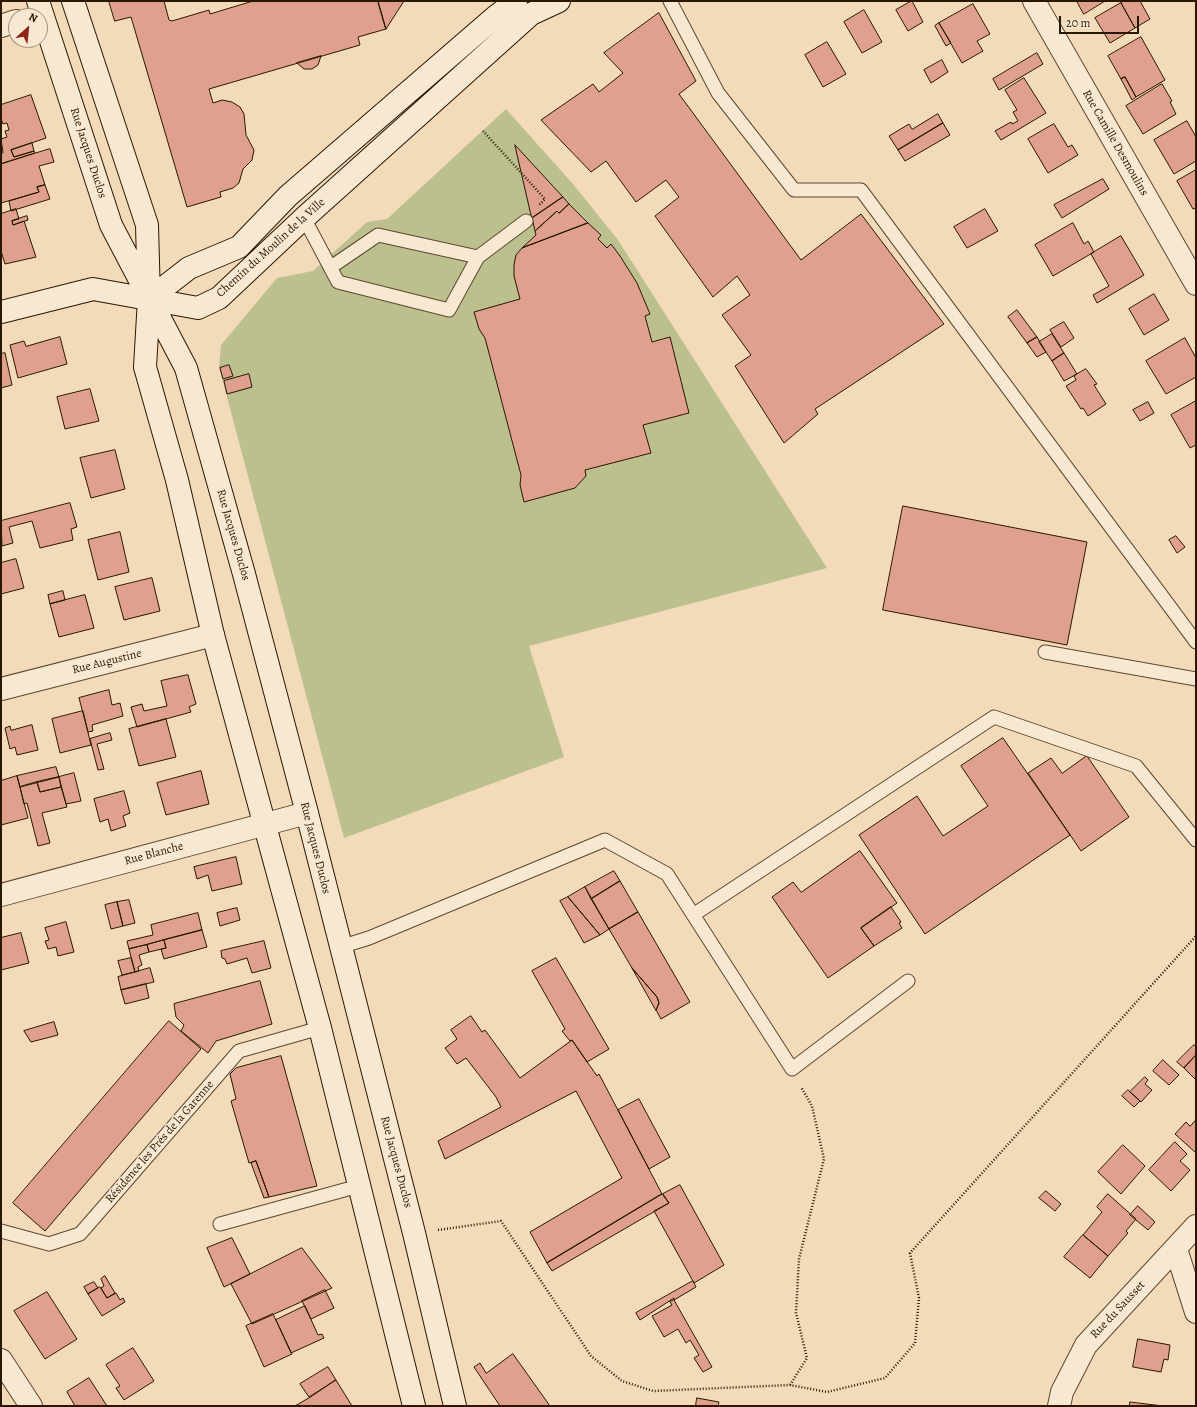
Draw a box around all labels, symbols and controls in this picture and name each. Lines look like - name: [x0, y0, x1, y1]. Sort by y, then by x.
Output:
- north arrow: [8, 8, 48, 48]
- scale bar: [1061, 8, 1141, 34]
- text: N: [26, 9, 40, 26]
- text: 20 m: [1066, 15, 1090, 31]
- street label: Rue Camille Desmoulins: [1079, 87, 1151, 199]
- street label: Rue Jacques Duclos: [67, 106, 109, 200]
- street label: Chemin du Moulin de la Ville: [214, 195, 328, 301]
- street label: Rue Jacques Duclos: [213, 488, 253, 582]
- street label: Rue Augustine: [71, 646, 143, 678]
- street label: Rue Jacques Duclos: [297, 801, 333, 895]
- street label: Rue Blanche: [123, 839, 185, 869]
- street label: Résidence les Prés de la Garenne: [103, 1078, 217, 1206]
- street label: Rue Jacques Duclos: [377, 1115, 415, 1209]
- street label: Rue du Sausset: [1088, 1278, 1148, 1342]

